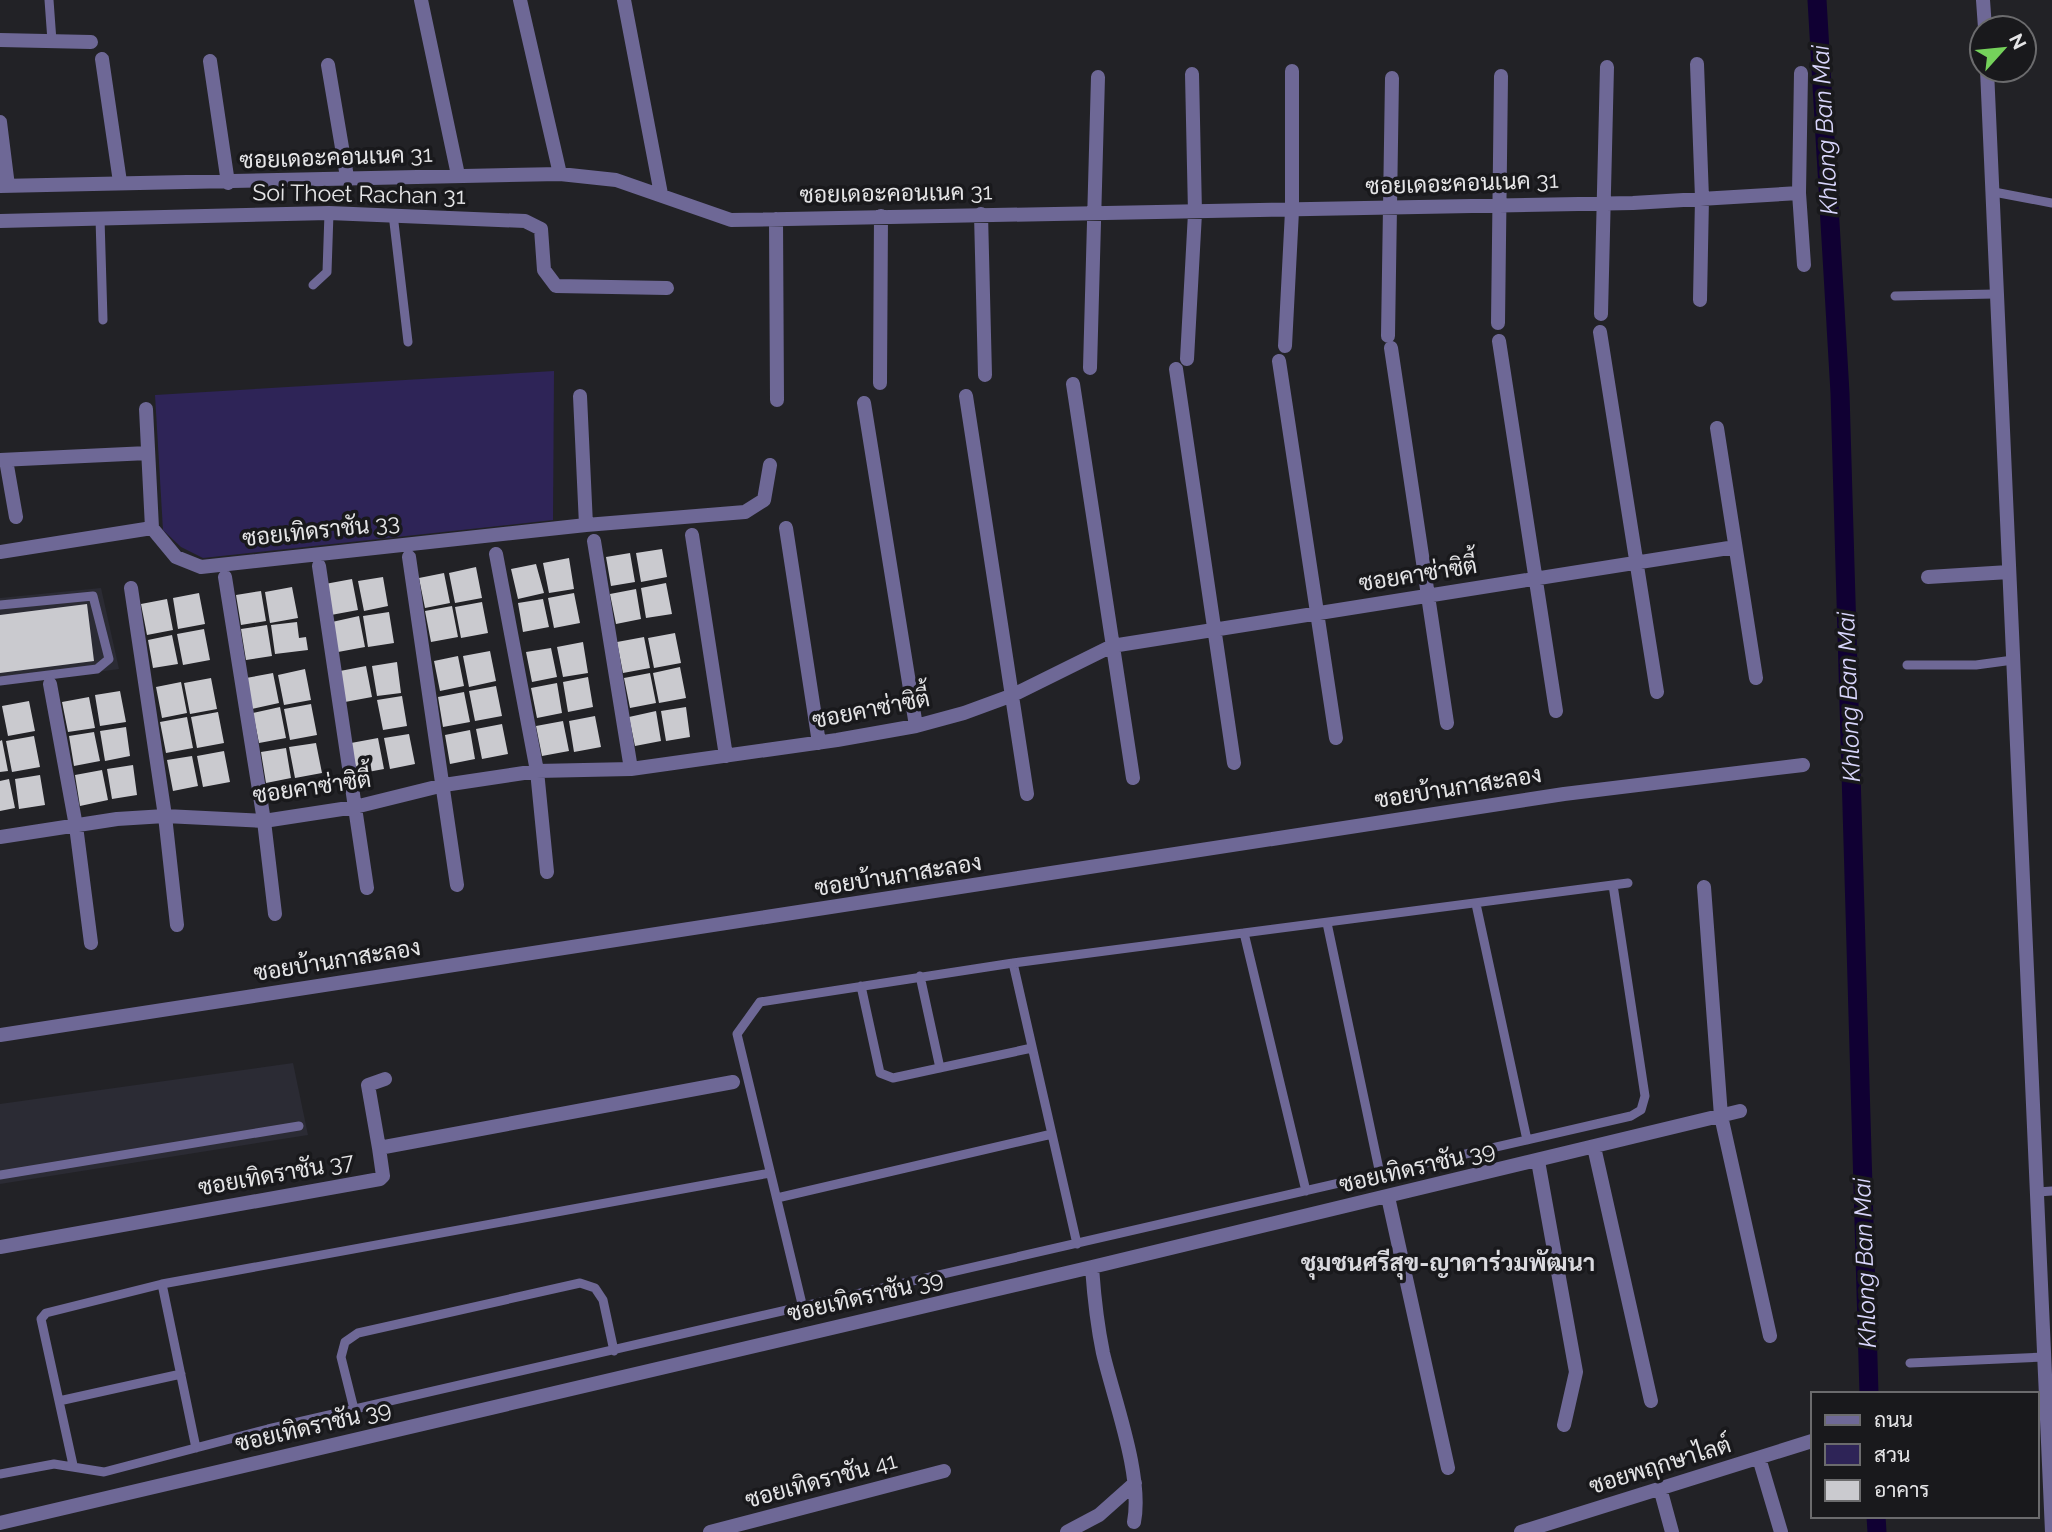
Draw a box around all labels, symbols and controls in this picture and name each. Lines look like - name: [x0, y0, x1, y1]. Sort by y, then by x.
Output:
- north arrow: [1968, 14, 2038, 84]
- text: N: [2005, 30, 2031, 53]
- water label: Khlong Ban Mai: [1806, 43, 1843, 216]
- street label: ซอยเดอะคอนเนค 31: [239, 140, 433, 173]
- street label: ซอยเดอะคอนเนค 31: [1365, 166, 1559, 199]
- street label: ซอยเดอะคอนเนค 31: [799, 177, 993, 208]
- street label: Soi Thoet Rachan 31: [252, 178, 466, 209]
- street label: ซอยเทิดราชัน 33: [241, 508, 401, 551]
- street label: ซอยคาซ่าซิตี้: [1356, 543, 1481, 596]
- water label: Khlong Ban Mai: [1831, 611, 1866, 783]
- street label: ซอยคาซ่าซิตี้: [808, 676, 934, 733]
- street label: ซอยคาซ่าซิตี้: [250, 757, 375, 808]
- street label: ซอยบ้านกาสะลอง: [1372, 759, 1543, 813]
- street label: ซอยบ้านกาสะลอง: [812, 847, 983, 901]
- street label: ซอยบ้านกาสะลอง: [251, 932, 422, 986]
- street label: ซอยเทิดราชัน 39: [1336, 1135, 1497, 1198]
- street label: ซอยเทิดราชัน 37: [196, 1146, 357, 1201]
- water label: Khlong Ban Mai: [1847, 1177, 1882, 1349]
- district label: ชุมชนศรีสุข-ญาดาร่วมพัฒนา: [1301, 1248, 1595, 1280]
- street label: ซอยเทิดราชัน 39: [784, 1264, 945, 1327]
- legend: [1811, 1392, 2038, 1518]
- street label: ซอยเทิดราชัน 39: [232, 1394, 393, 1457]
- text: ถนน: [1874, 1407, 1913, 1432]
- street label: ซอยพฤกษาไลต์: [1585, 1428, 1734, 1500]
- text: สวน: [1874, 1442, 1910, 1467]
- street label: ซอยเทิดราชัน 41: [742, 1446, 900, 1513]
- text: อาคาร: [1874, 1477, 1930, 1502]

